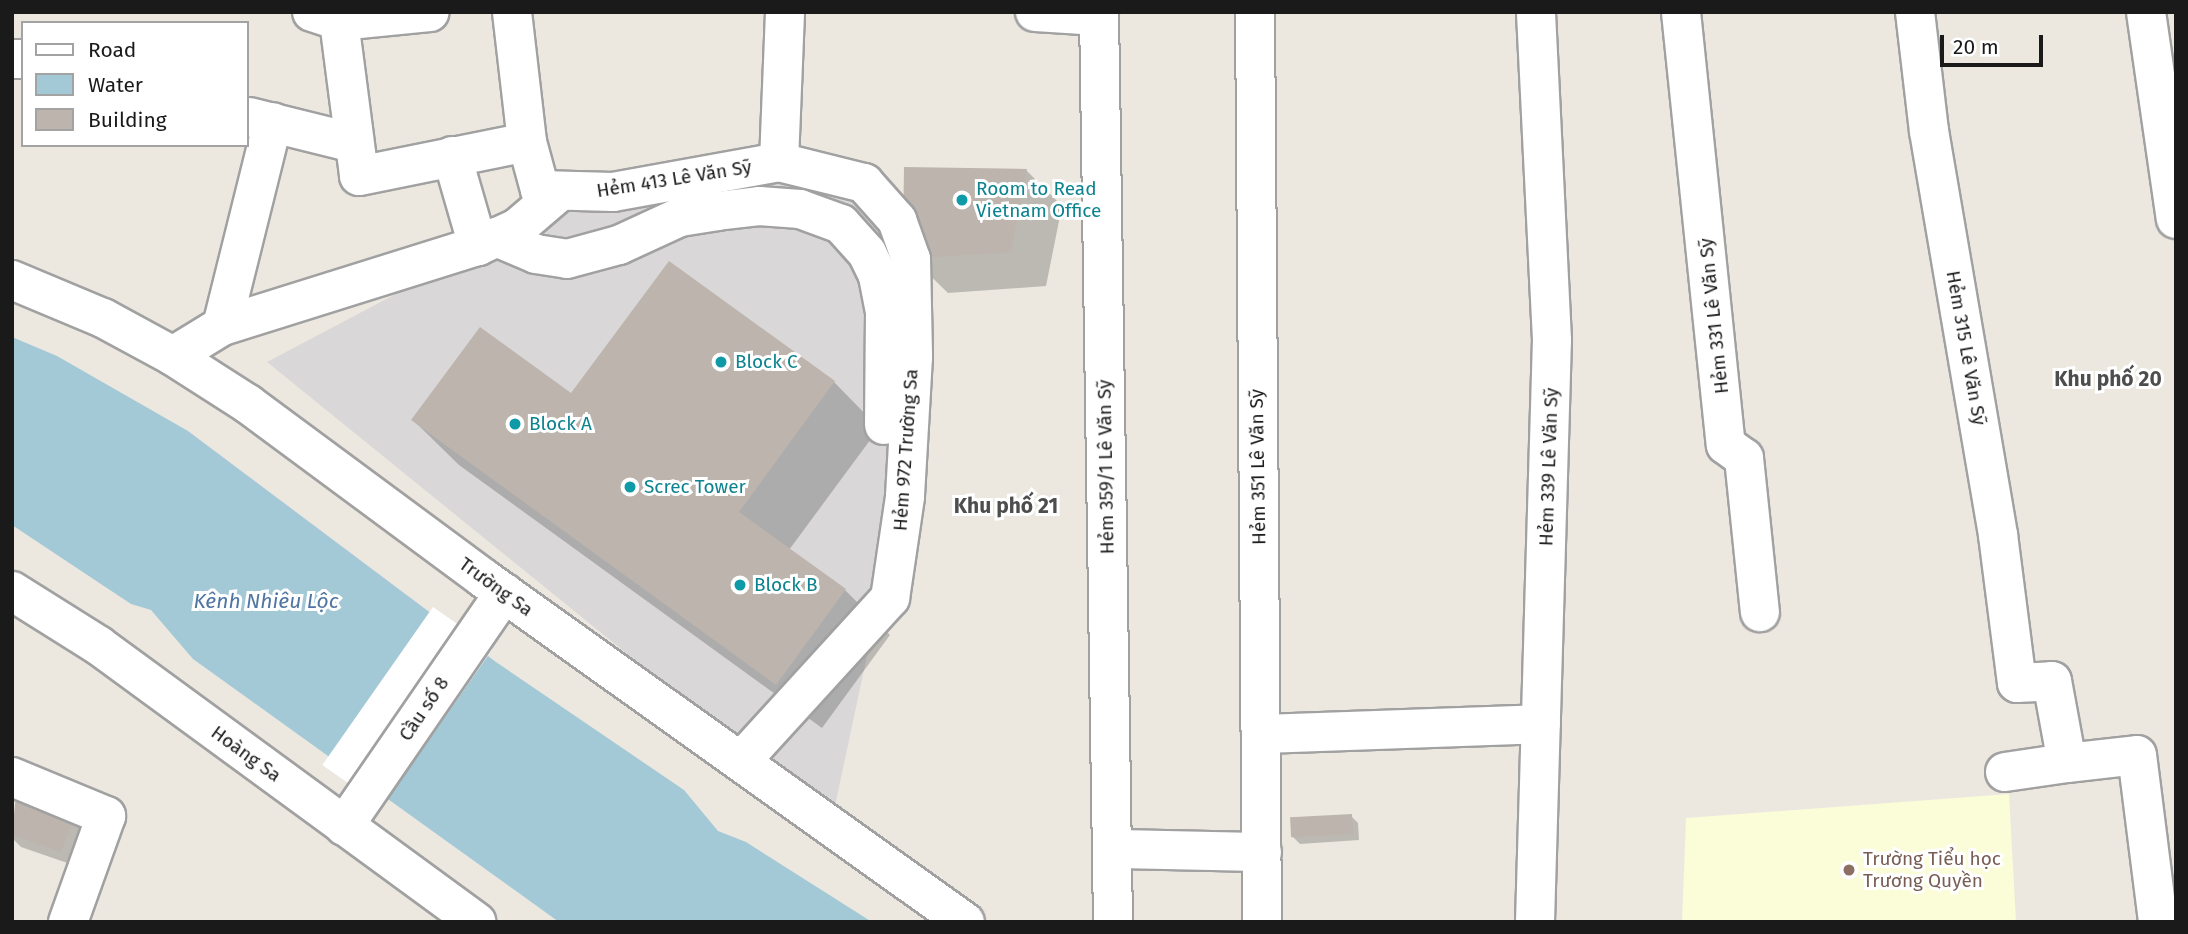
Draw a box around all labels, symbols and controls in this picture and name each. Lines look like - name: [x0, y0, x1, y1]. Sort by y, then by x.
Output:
- legend: [21, 21, 248, 147]
- scale bar: [1943, 21, 2046, 65]
- text: 20 m: [1953, 34, 1999, 60]
- text: Road: [88, 37, 136, 63]
- text: Water: [88, 72, 143, 98]
- text: Building: [88, 107, 167, 133]
- street label: Hẻm 413 Lê Văn Sỹ: [595, 155, 753, 203]
- place label: Room to Read Vietnam Office: [976, 178, 1101, 222]
- marker: Room to Read Vietnam Office: [954, 192, 970, 208]
- street label: Hẻm 331 Lê Văn Sỹ: [1694, 237, 1734, 395]
- street label: Hẻm 315 Lê Văn Sỹ: [1941, 269, 1991, 427]
- place label: Block C: [735, 351, 798, 373]
- marker: Block C: [713, 354, 729, 370]
- district label: Khu phố 20: [2054, 366, 2162, 392]
- street label: Hẻm 972 Trường Sa: [889, 368, 923, 532]
- street label: Hẻm 359/1 Lê Văn Sỹ: [1093, 379, 1119, 555]
- street label: Hẻm 339 Lê Văn Sỹ: [1535, 387, 1563, 547]
- street label: Hẻm 351 Lê Văn Sỹ: [1245, 389, 1271, 545]
- place label: Block A: [529, 413, 592, 435]
- marker: Block A: [507, 416, 523, 432]
- place label: Screc Tower: [644, 476, 746, 498]
- marker: Screc Tower: [622, 479, 638, 495]
- district label: Khu phố 21: [954, 493, 1058, 519]
- street label: Trường Sa: [455, 553, 537, 621]
- place label: Block B: [754, 574, 818, 596]
- marker: Block B: [732, 577, 748, 593]
- water label: Kênh Nhiêu Lộc: [193, 588, 339, 614]
- street label: Cầu số 8: [394, 673, 454, 745]
- street label: Hoàng Sa: [207, 721, 285, 787]
- place label: Trường Tiểu học Trương Quyền: [1863, 848, 2001, 892]
- marker: Trường Tiểu học Trương Quyền: [1841, 862, 1857, 878]

